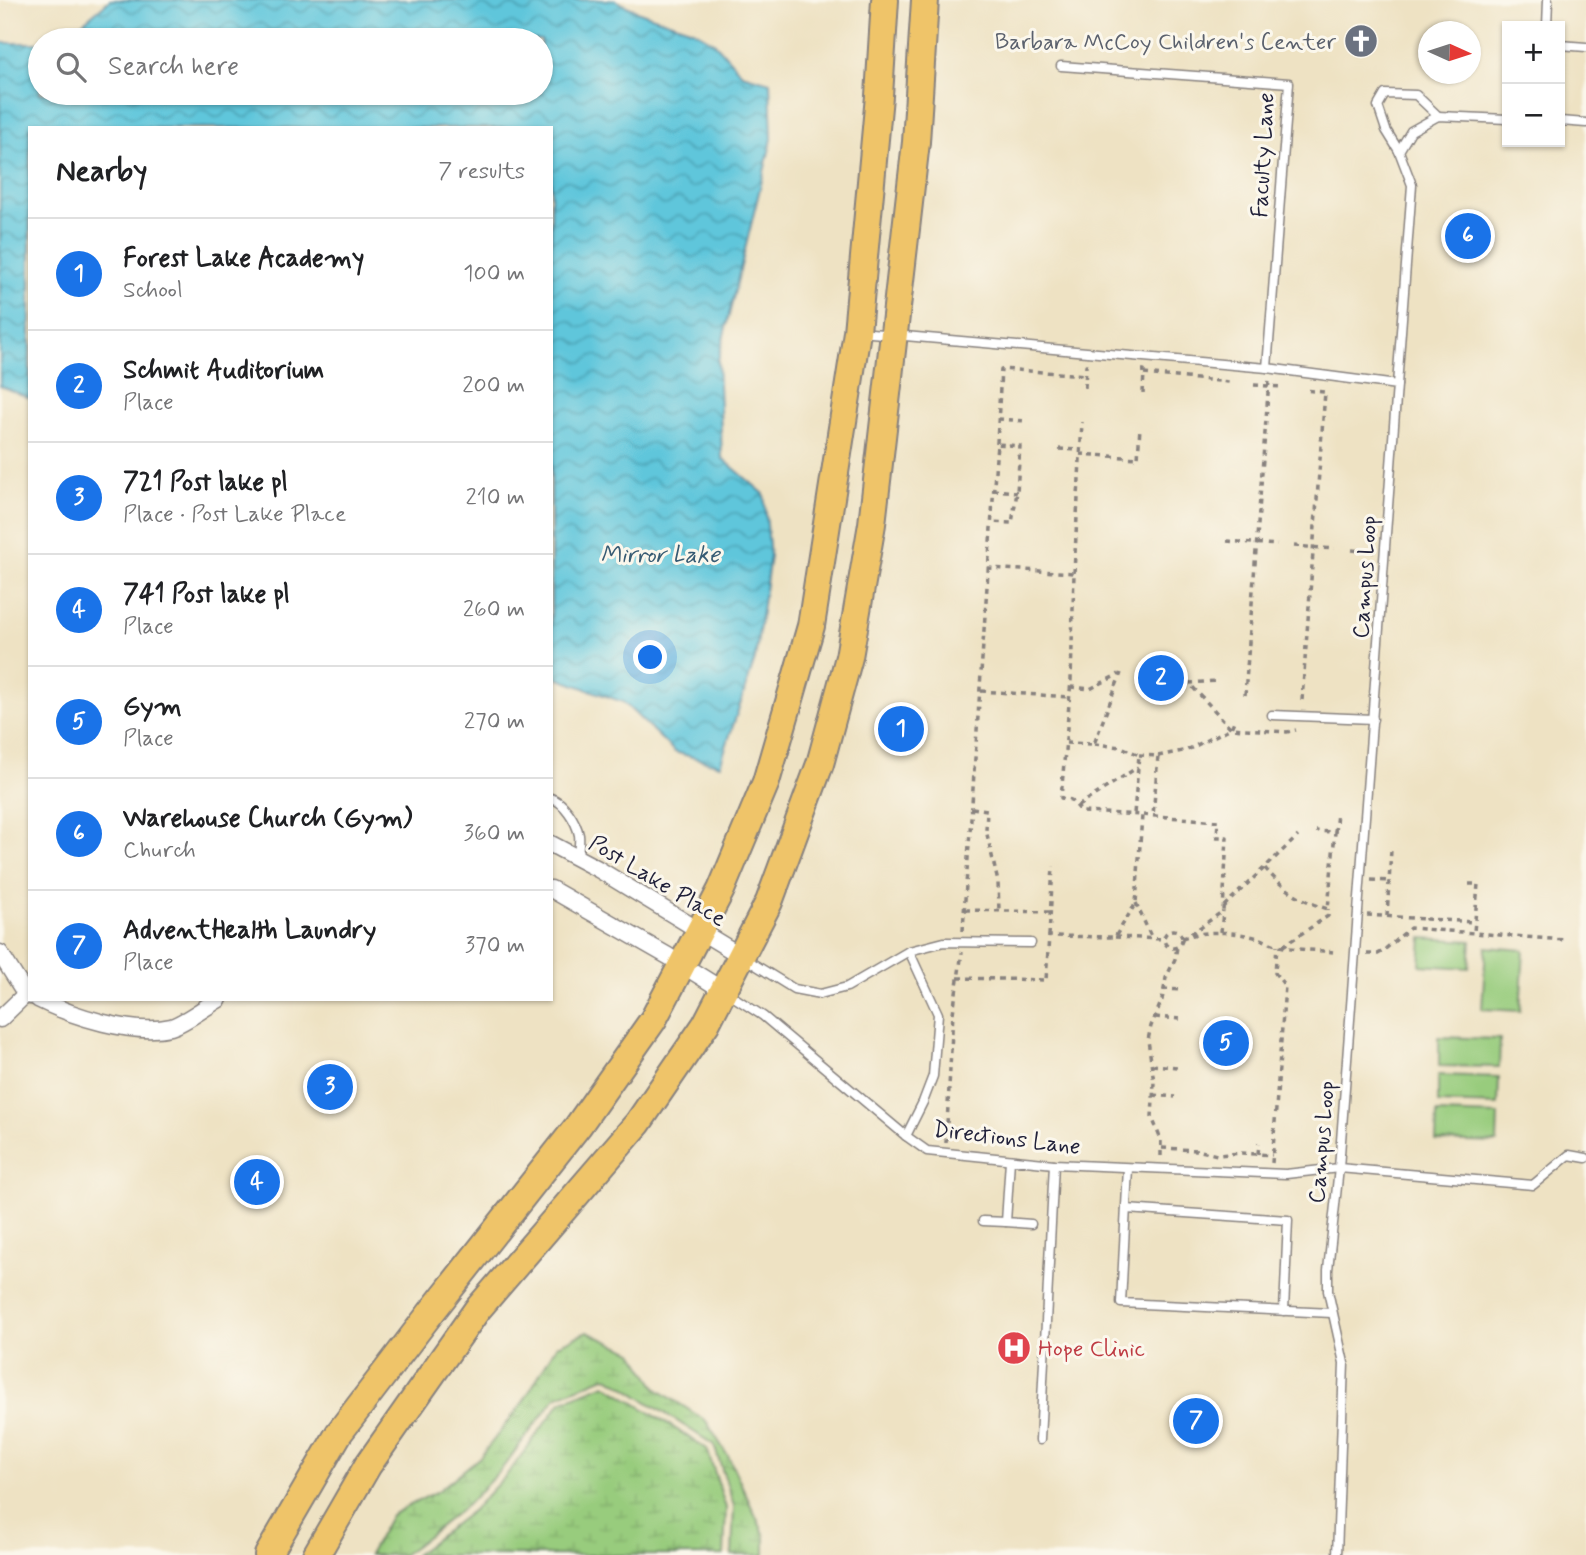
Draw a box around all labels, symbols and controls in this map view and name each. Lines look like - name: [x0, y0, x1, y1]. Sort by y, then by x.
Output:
- north arrow: [1418, 21, 1481, 84]
- map controls: [1502, 21, 1565, 147]
- button: +: [1502, 21, 1565, 84]
- church icon: Barbara McCoy Children's Center: [1342, 22, 1380, 60]
- search box: [28, 28, 553, 105]
- place label: Barbara McCoy Children's Center: [995, 28, 1336, 58]
- icon: search: [52, 48, 90, 86]
- text: Search here: [108, 50, 239, 84]
- button: −: [1502, 84, 1565, 147]
- street label: Faculty Lane: [1246, 92, 1282, 218]
- text: Nearby: [56, 152, 147, 191]
- text: 7 results: [438, 157, 525, 187]
- pin: 6: [1445, 210, 1491, 262]
- text: Forest Lake Academy: [123, 242, 364, 276]
- text: 1: [74, 259, 84, 289]
- text: 100 m: [463, 259, 525, 289]
- text: School: [123, 276, 183, 306]
- text: Schmit Auditorium: [123, 354, 324, 388]
- text: 2: [73, 371, 85, 401]
- text: 200 m: [462, 371, 525, 401]
- text: Place: [123, 388, 174, 418]
- text: 721 Post lake pl: [123, 466, 288, 500]
- text: 3: [74, 483, 84, 513]
- text: 210 m: [465, 483, 525, 513]
- text: Place · Post Lake Place: [123, 500, 346, 530]
- street label: Campus Loop: [1347, 515, 1385, 640]
- water label: Mirror Lake: [600, 540, 721, 571]
- text: 741 Post lake pl: [123, 578, 290, 612]
- text: 4: [72, 595, 86, 625]
- text: 260 m: [463, 595, 525, 625]
- text: Place: [123, 612, 174, 642]
- your location: [633, 640, 667, 674]
- pin: 2: [1138, 652, 1184, 704]
- text: Gym: [123, 690, 182, 724]
- pin: 1: [878, 703, 924, 755]
- text: 5: [72, 707, 86, 737]
- text: 270 m: [464, 707, 525, 737]
- text: Place: [123, 724, 174, 754]
- text: Warehouse Church (Gym): [123, 802, 412, 836]
- text: 6: [73, 819, 85, 849]
- text: 360 m: [464, 819, 525, 849]
- street label: Post Lake Place: [583, 829, 731, 934]
- text: Church: [123, 836, 196, 866]
- text: AdventHealth Laundry: [123, 914, 376, 948]
- text: 7: [72, 931, 86, 961]
- text: 370 m: [465, 931, 525, 961]
- text: Place: [123, 948, 174, 978]
- pin: 5: [1203, 1017, 1249, 1069]
- pin: 3: [307, 1061, 353, 1113]
- street label: Campus Loop: [1303, 1080, 1343, 1205]
- street label: Directions Lane: [931, 1115, 1082, 1163]
- pin: 4: [234, 1156, 280, 1208]
- hospital icon: Hope Clinic: [995, 1329, 1033, 1367]
- place label: Hope Clinic: [1038, 1335, 1145, 1365]
- pin: 7: [1173, 1395, 1219, 1447]

